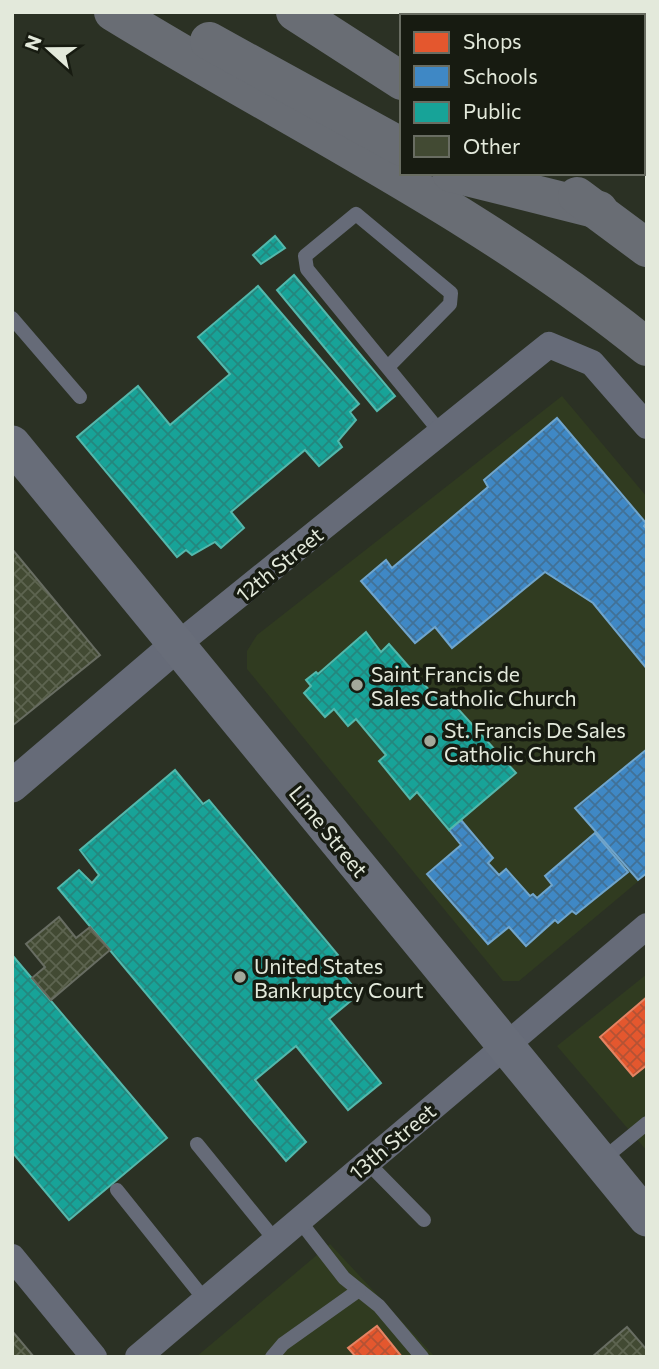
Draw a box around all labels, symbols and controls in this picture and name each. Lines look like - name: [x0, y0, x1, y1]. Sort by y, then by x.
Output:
- north arrow: [14, 14, 84, 84]
- legend: [400, 14, 645, 175]
- text: Shops: [463, 28, 522, 53]
- text: N: [19, 32, 46, 54]
- text: Schools: [463, 63, 538, 88]
- text: Public: [463, 98, 521, 123]
- text: Other: [463, 133, 520, 158]
- street label: 12th Street: [230, 521, 328, 607]
- place label: Saint Francis de Sales Catholic Church: [371, 661, 577, 710]
- marker: Saint Francis de Sales Catholic Church: [349, 677, 365, 693]
- place label: St. Francis De Sales Catholic Church: [444, 717, 626, 766]
- marker: St. Francis De Sales Catholic Church: [422, 733, 438, 749]
- street label: Lime Street: [285, 780, 373, 882]
- place label: United States Bankruptcy Court: [254, 953, 424, 1002]
- marker: United States Bankruptcy Court: [232, 969, 248, 985]
- street label: 13th Street: [344, 1098, 440, 1184]

